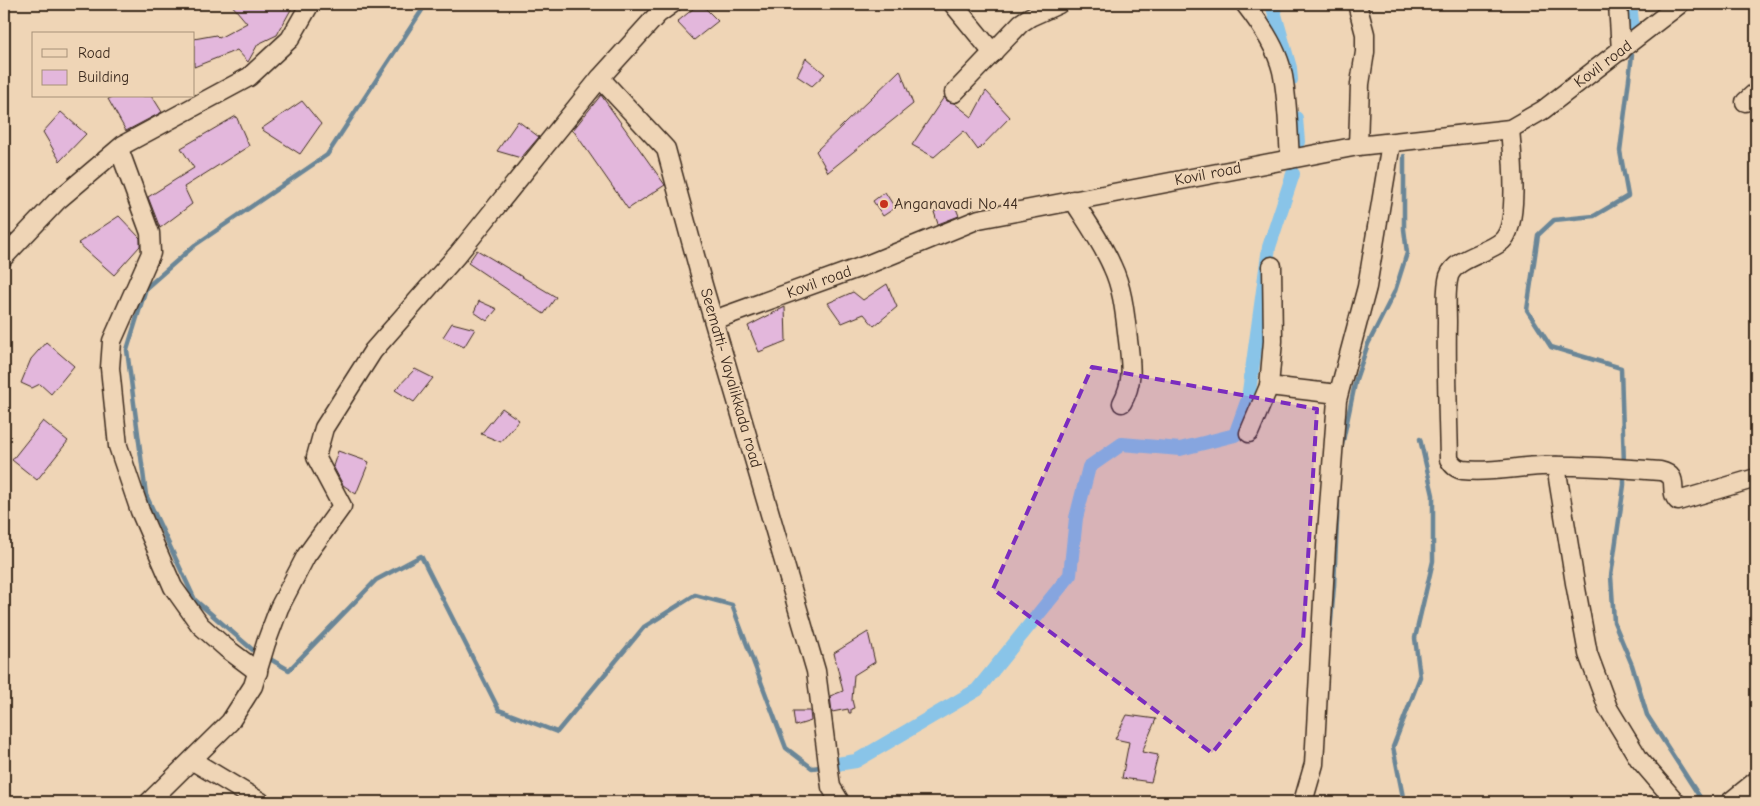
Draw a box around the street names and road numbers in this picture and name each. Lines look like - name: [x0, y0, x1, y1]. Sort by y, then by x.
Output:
- street label: Kovil road: [1571, 36, 1635, 92]
- street label: Kovil road: [1173, 159, 1243, 189]
- street label: Kovil road: [784, 262, 854, 302]
- street label: Seematti- Vayalikkada road: [697, 286, 765, 470]

